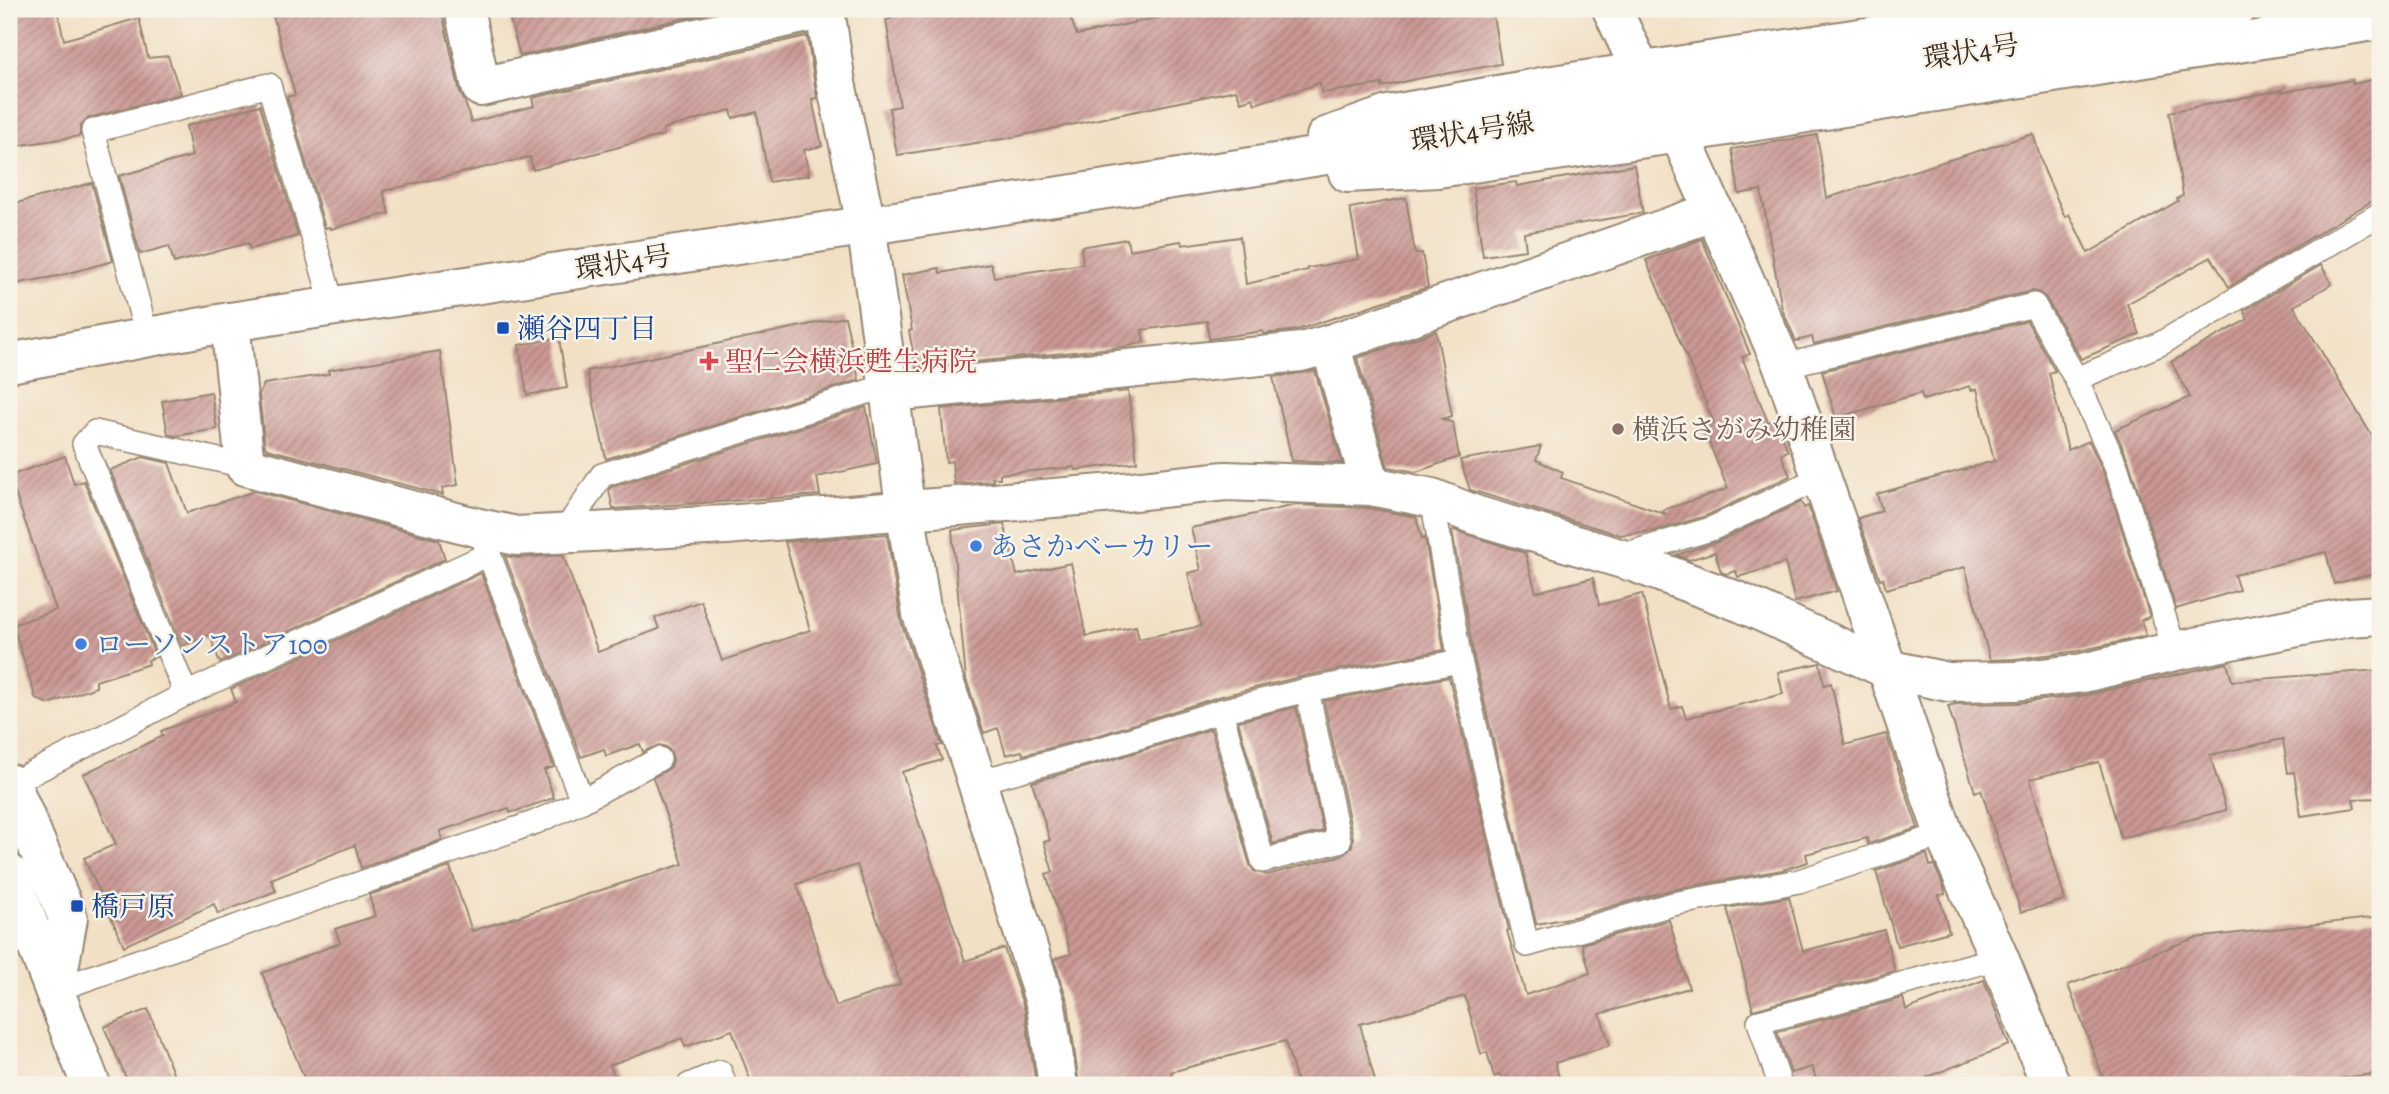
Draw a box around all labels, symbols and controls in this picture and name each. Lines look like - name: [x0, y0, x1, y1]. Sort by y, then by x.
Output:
- street label: 環状4号: [1920, 26, 2022, 78]
- street label: 環状4号線: [1408, 103, 1537, 161]
- street label: 環状4号: [572, 237, 674, 289]
- place label: 瀬谷四丁目: [517, 310, 657, 348]
- marker: 瀬谷四丁目: [495, 320, 511, 336]
- place label: 聖仁会横浜甦生病院: [725, 343, 977, 381]
- marker: 聖仁会横浜甦生病院: [699, 351, 719, 371]
- place label: 横浜さがみ幼稚園: [1632, 411, 1856, 449]
- marker: 横浜さがみ幼稚園: [1610, 421, 1626, 437]
- place label: あさかベーカリー: [990, 528, 1213, 566]
- marker: あさかベーカリー: [968, 538, 984, 554]
- place label: ローソンストア100: [95, 626, 328, 664]
- marker: ローソンストア100: [73, 636, 89, 652]
- place label: 橋戸原: [91, 888, 175, 926]
- marker: 橋戸原: [69, 898, 85, 914]

